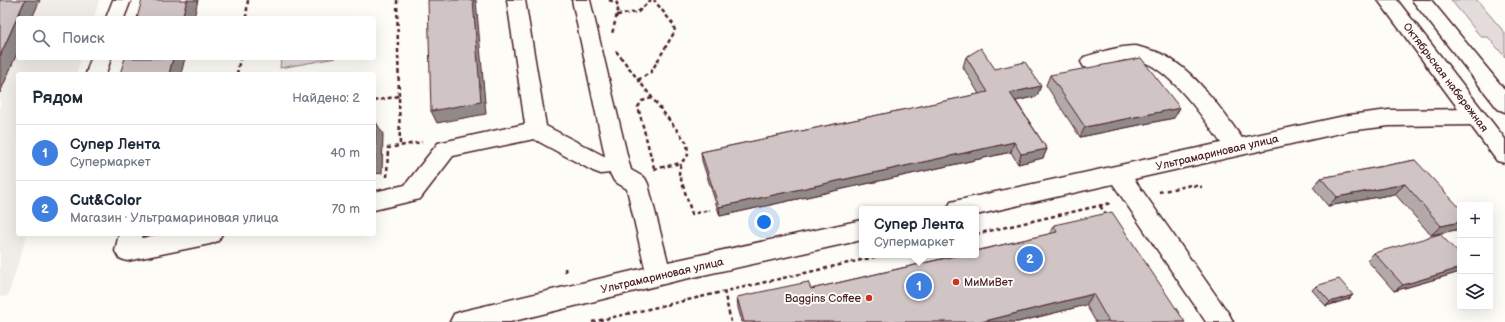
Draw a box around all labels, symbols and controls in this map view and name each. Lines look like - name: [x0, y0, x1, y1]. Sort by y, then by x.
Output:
- search box: [16, 16, 376, 60]
- street label: Октябрьская набережная: [1400, 20, 1491, 134]
- icon: search: [30, 27, 52, 49]
- text: Поиск: [62, 29, 105, 48]
- text: Рядом: [32, 88, 83, 108]
- text: Найдено: 2: [292, 90, 360, 106]
- street label: Ультрамариновая улица: [1154, 132, 1280, 173]
- text: Супер Лента: [70, 135, 160, 154]
- text: 1: [42, 145, 48, 161]
- text: 40 m: [330, 145, 360, 161]
- text: Супермаркет: [70, 154, 151, 170]
- text: Cut&Color: [70, 191, 142, 210]
- text: 2: [41, 201, 49, 217]
- text: 70 m: [332, 201, 360, 217]
- map controls: [1457, 202, 1493, 310]
- button: +: [1457, 202, 1493, 238]
- popup: [859, 206, 979, 258]
- text: Магазин · Ультрамариновая улица: [70, 210, 279, 226]
- your location: [754, 212, 774, 232]
- text: Супер Лента: [874, 215, 964, 234]
- text: Супермаркет: [874, 234, 955, 250]
- button: −: [1457, 238, 1493, 274]
- pin: 2: [1017, 244, 1043, 274]
- street label: Ультрамариновая улица: [599, 255, 725, 296]
- pin: 1: [906, 271, 932, 301]
- button: layers: [1457, 274, 1493, 310]
- place label: МиМиВет: [964, 276, 1013, 289]
- marker: МиМиВет: [951, 277, 961, 287]
- place label: Baggins Coffee: [785, 292, 861, 305]
- marker: Baggins Coffee: [864, 293, 874, 303]

